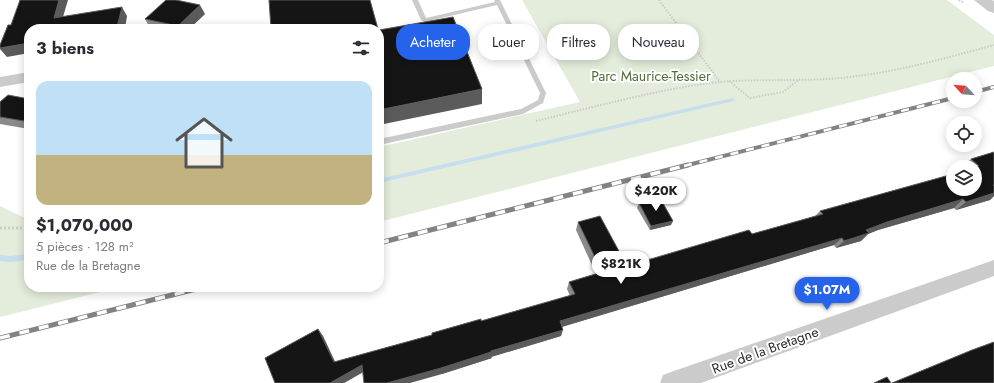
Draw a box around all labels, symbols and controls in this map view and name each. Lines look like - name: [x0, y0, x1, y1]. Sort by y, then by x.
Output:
- chip: Acheter: [396, 24, 470, 60]
- chip: Louer: [478, 24, 539, 60]
- chip: Filtres: [547, 24, 610, 60]
- chip: Nouveau: [618, 24, 699, 60]
- text: 3 biens: [36, 36, 94, 60]
- icon: filters: [350, 37, 372, 59]
- park label: Parc Maurice-Tessier: [591, 66, 711, 86]
- north arrow: [946, 72, 982, 108]
- map controls: [946, 72, 982, 196]
- icon: home: [168, 107, 240, 179]
- button: locate: [946, 116, 982, 152]
- button: layers: [946, 160, 982, 196]
- pin: $420K: [628, 178, 684, 212]
- text: $420K: [634, 181, 678, 200]
- text: $1,070,000: [36, 213, 133, 237]
- text: 5 pièces · 128 m²: [36, 237, 133, 256]
- pin: $821K: [593, 251, 649, 285]
- text: $821K: [601, 254, 641, 273]
- text: Rue de la Bretagne: [36, 256, 140, 275]
- pin: $1.07M: [794, 277, 860, 311]
- text: $1.07M: [804, 280, 850, 299]
- street label: Rue de la Bretagne: [709, 321, 821, 379]

